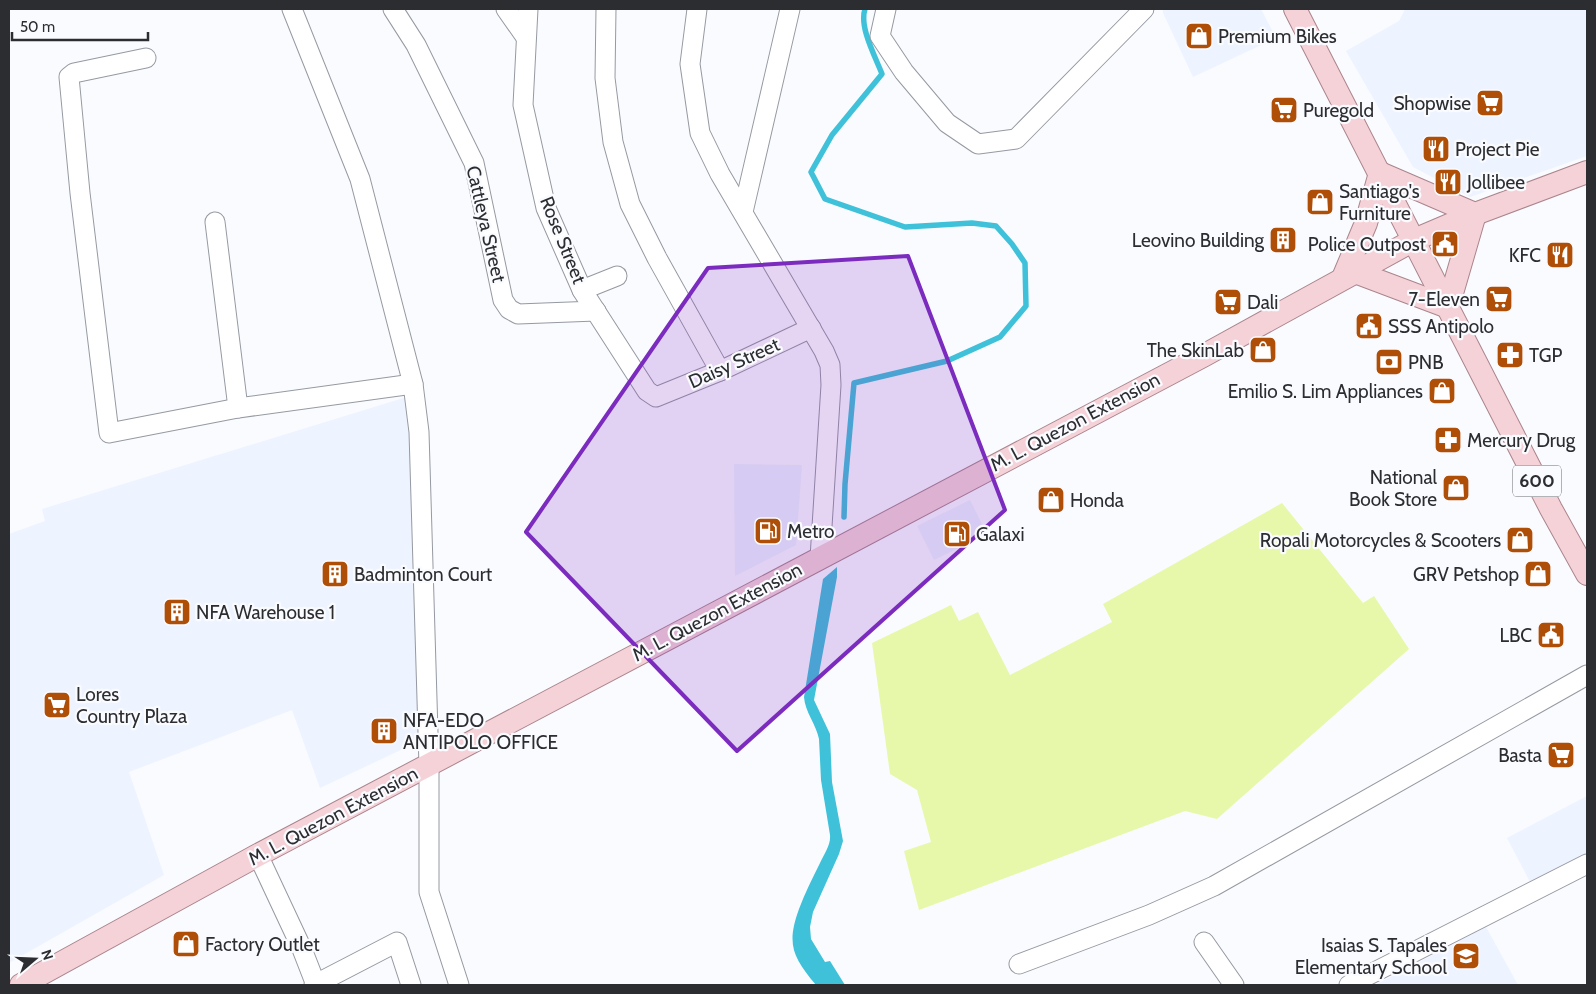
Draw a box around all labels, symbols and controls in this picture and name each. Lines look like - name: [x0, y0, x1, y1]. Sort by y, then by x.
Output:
- scale bar: [12, 10, 149, 42]
- text: 50 m: [20, 18, 55, 36]
- shop icon: Premium Bikes: [1184, 21, 1214, 51]
- place label: Premium Bikes: [1218, 25, 1337, 48]
- supermarket icon: Shopwise: [1475, 88, 1505, 118]
- place label: Shopwise: [1393, 92, 1471, 115]
- supermarket icon: Puregold: [1269, 95, 1299, 125]
- place label: Puregold: [1303, 99, 1374, 122]
- restaurant icon: Project Pie: [1421, 134, 1451, 164]
- place label: Project Pie: [1455, 138, 1540, 161]
- street label: Cattleya Street: [461, 163, 511, 285]
- restaurant icon: Jollibee: [1433, 167, 1463, 197]
- place label: Jollibee: [1466, 171, 1525, 194]
- place label: Santiago's Furniture: [1339, 180, 1420, 225]
- shop icon: Santiago's Furniture: [1305, 187, 1335, 217]
- street label: Rose Street: [535, 193, 591, 288]
- building icon: Leovino Building: [1268, 225, 1298, 255]
- place label: Leovino Building: [1132, 229, 1265, 252]
- public building icon: Police Outpost: [1430, 229, 1460, 259]
- place label: Police Outpost: [1308, 233, 1427, 256]
- restaurant icon: KFC: [1545, 240, 1575, 270]
- place label: KFC: [1509, 244, 1541, 267]
- supermarket icon: 7-Eleven: [1484, 284, 1514, 314]
- supermarket icon: Dali: [1213, 287, 1243, 317]
- place label: 7-Eleven: [1409, 288, 1480, 311]
- place label: Dali: [1247, 291, 1278, 314]
- public building icon: SSS Antipolo: [1354, 311, 1384, 341]
- place label: SSS Antipolo: [1388, 315, 1494, 338]
- street label: Daisy Street: [685, 332, 784, 393]
- shop icon: The SkinLab: [1248, 335, 1278, 365]
- place label: The SkinLab: [1147, 339, 1244, 362]
- pharmacy icon: TGP: [1495, 340, 1525, 370]
- place label: TGP: [1529, 344, 1562, 367]
- bank icon: PNB: [1374, 347, 1404, 377]
- place label: PNB: [1408, 351, 1444, 374]
- street label: M. L. Quezon Extension: [986, 368, 1164, 476]
- shop icon: Emilio S. Lim Appliances: [1427, 376, 1457, 406]
- place label: Emilio S. Lim Appliances: [1228, 380, 1423, 403]
- pharmacy icon: Mercury Drug: [1433, 425, 1463, 455]
- place label: Mercury Drug: [1467, 429, 1576, 452]
- place label: National Book Store: [1349, 466, 1438, 511]
- road number: 600: [1513, 466, 1561, 496]
- shop icon: National Book Store: [1441, 473, 1471, 503]
- shop icon: Honda: [1036, 485, 1066, 515]
- place label: Honda: [1070, 489, 1124, 512]
- fuel station icon: Metro: [753, 516, 783, 546]
- fuel station icon: Galaxi: [942, 519, 972, 549]
- place label: Metro: [787, 520, 835, 543]
- place label: Galaxi: [976, 523, 1025, 546]
- shop icon: Ropali Motorcycles & Scooters: [1505, 525, 1535, 555]
- place label: Ropali Motorcycles & Scooters: [1260, 529, 1501, 552]
- street label: M. L. Quezon Extension: [628, 558, 806, 666]
- building icon: Badminton Court: [320, 559, 350, 589]
- shop icon: GRV Petshop: [1523, 559, 1553, 589]
- place label: Badminton Court: [354, 563, 493, 586]
- place label: GRV Petshop: [1413, 563, 1519, 586]
- building icon: NFA Warehouse 1: [162, 597, 192, 627]
- place label: NFA Warehouse 1: [196, 601, 335, 624]
- public building icon: LBC: [1536, 620, 1566, 650]
- place label: LBC: [1499, 624, 1532, 647]
- place label: Lores Country Plaza: [76, 683, 187, 728]
- supermarket icon: Lores Country Plaza: [42, 690, 72, 720]
- place label: NFA-EDO ANTIPOLO OFFICE: [403, 709, 558, 754]
- building icon: NFA-EDO ANTIPOLO OFFICE: [369, 716, 399, 746]
- supermarket icon: Basta: [1546, 740, 1576, 770]
- place label: Basta: [1498, 744, 1542, 767]
- street label: M. L. Quezon Extension: [244, 762, 422, 870]
- shop icon: Factory Outlet: [171, 929, 201, 959]
- place label: Factory Outlet: [205, 933, 320, 956]
- north arrow: [10, 934, 60, 984]
- place label: Isaias S. Tapales Elementary School: [1295, 934, 1448, 979]
- school or university icon: Isaias S. Tapales Elementary School: [1451, 941, 1481, 971]
- text: N: [37, 947, 57, 962]

